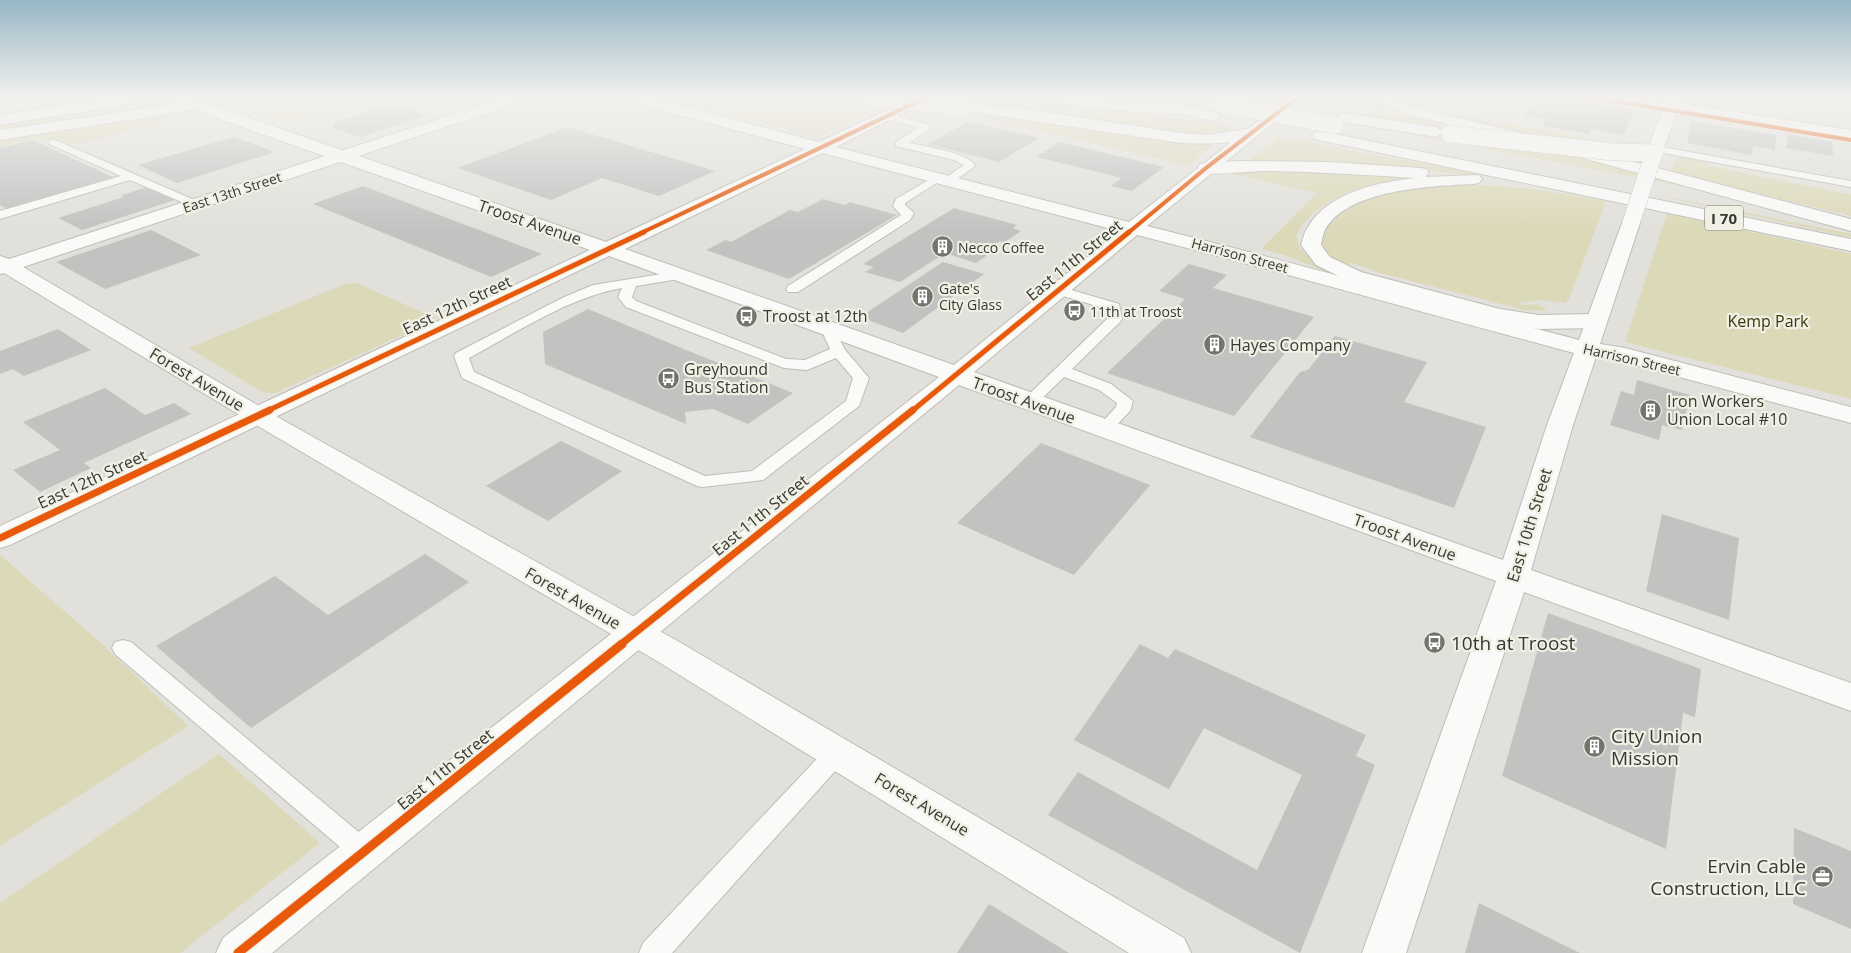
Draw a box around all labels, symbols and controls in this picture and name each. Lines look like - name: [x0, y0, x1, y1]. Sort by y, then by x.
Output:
- street label: East 13th Street: [180, 167, 284, 217]
- street label: Troost Avenue: [475, 194, 585, 250]
- road number: I 70: [1705, 206, 1743, 230]
- street label: East 11th Street: [1021, 214, 1127, 306]
- street label: Harrison Street: [1189, 233, 1291, 277]
- building icon: Necco Coffee: [930, 235, 954, 259]
- place label: Necco Coffee: [958, 238, 1044, 257]
- street label: East 12th Street: [399, 270, 515, 340]
- place label: Gate's City Glass: [939, 279, 1002, 314]
- building icon: Gate's City Glass: [911, 284, 935, 308]
- bus stop icon: 11th at Troost: [1062, 299, 1086, 323]
- place label: 11th at Troost: [1090, 302, 1182, 321]
- bus stop icon: Troost at 12th: [735, 304, 759, 328]
- place label: Troost at 12th: [763, 305, 868, 327]
- park label: Kemp Park: [1728, 310, 1809, 332]
- building icon: Hayes Company: [1202, 333, 1226, 357]
- place label: Hayes Company: [1230, 334, 1351, 356]
- street label: Harrison Street: [1581, 339, 1683, 379]
- street label: Forest Avenue: [146, 342, 248, 416]
- place label: Greyhound Bus Station: [684, 358, 768, 398]
- bus stop icon: Greyhound Bus Station: [656, 366, 680, 390]
- street label: Troost Avenue: [970, 371, 1078, 429]
- place label: Iron Workers Union Local #10: [1667, 390, 1787, 430]
- building icon: Iron Workers Union Local #10: [1639, 398, 1663, 422]
- street label: East 12th Street: [34, 444, 150, 514]
- street label: East 10th Street: [1501, 465, 1557, 585]
- street label: East 11th Street: [707, 469, 813, 561]
- street label: Troost Avenue: [1351, 508, 1459, 566]
- street label: Forest Avenue: [521, 562, 625, 634]
- place label: 10th at Troost: [1451, 630, 1575, 656]
- bus stop icon: 10th at Troost: [1423, 631, 1447, 655]
- street label: East 11th Street: [392, 723, 498, 815]
- place label: City Union Mission: [1611, 723, 1702, 771]
- building icon: City Union Mission: [1583, 735, 1607, 759]
- street label: Forest Avenue: [871, 767, 973, 841]
- place label: Ervin Cable Construction, LLC: [1650, 853, 1806, 901]
- office icon: Ervin Cable Construction, LLC: [1810, 865, 1834, 889]

